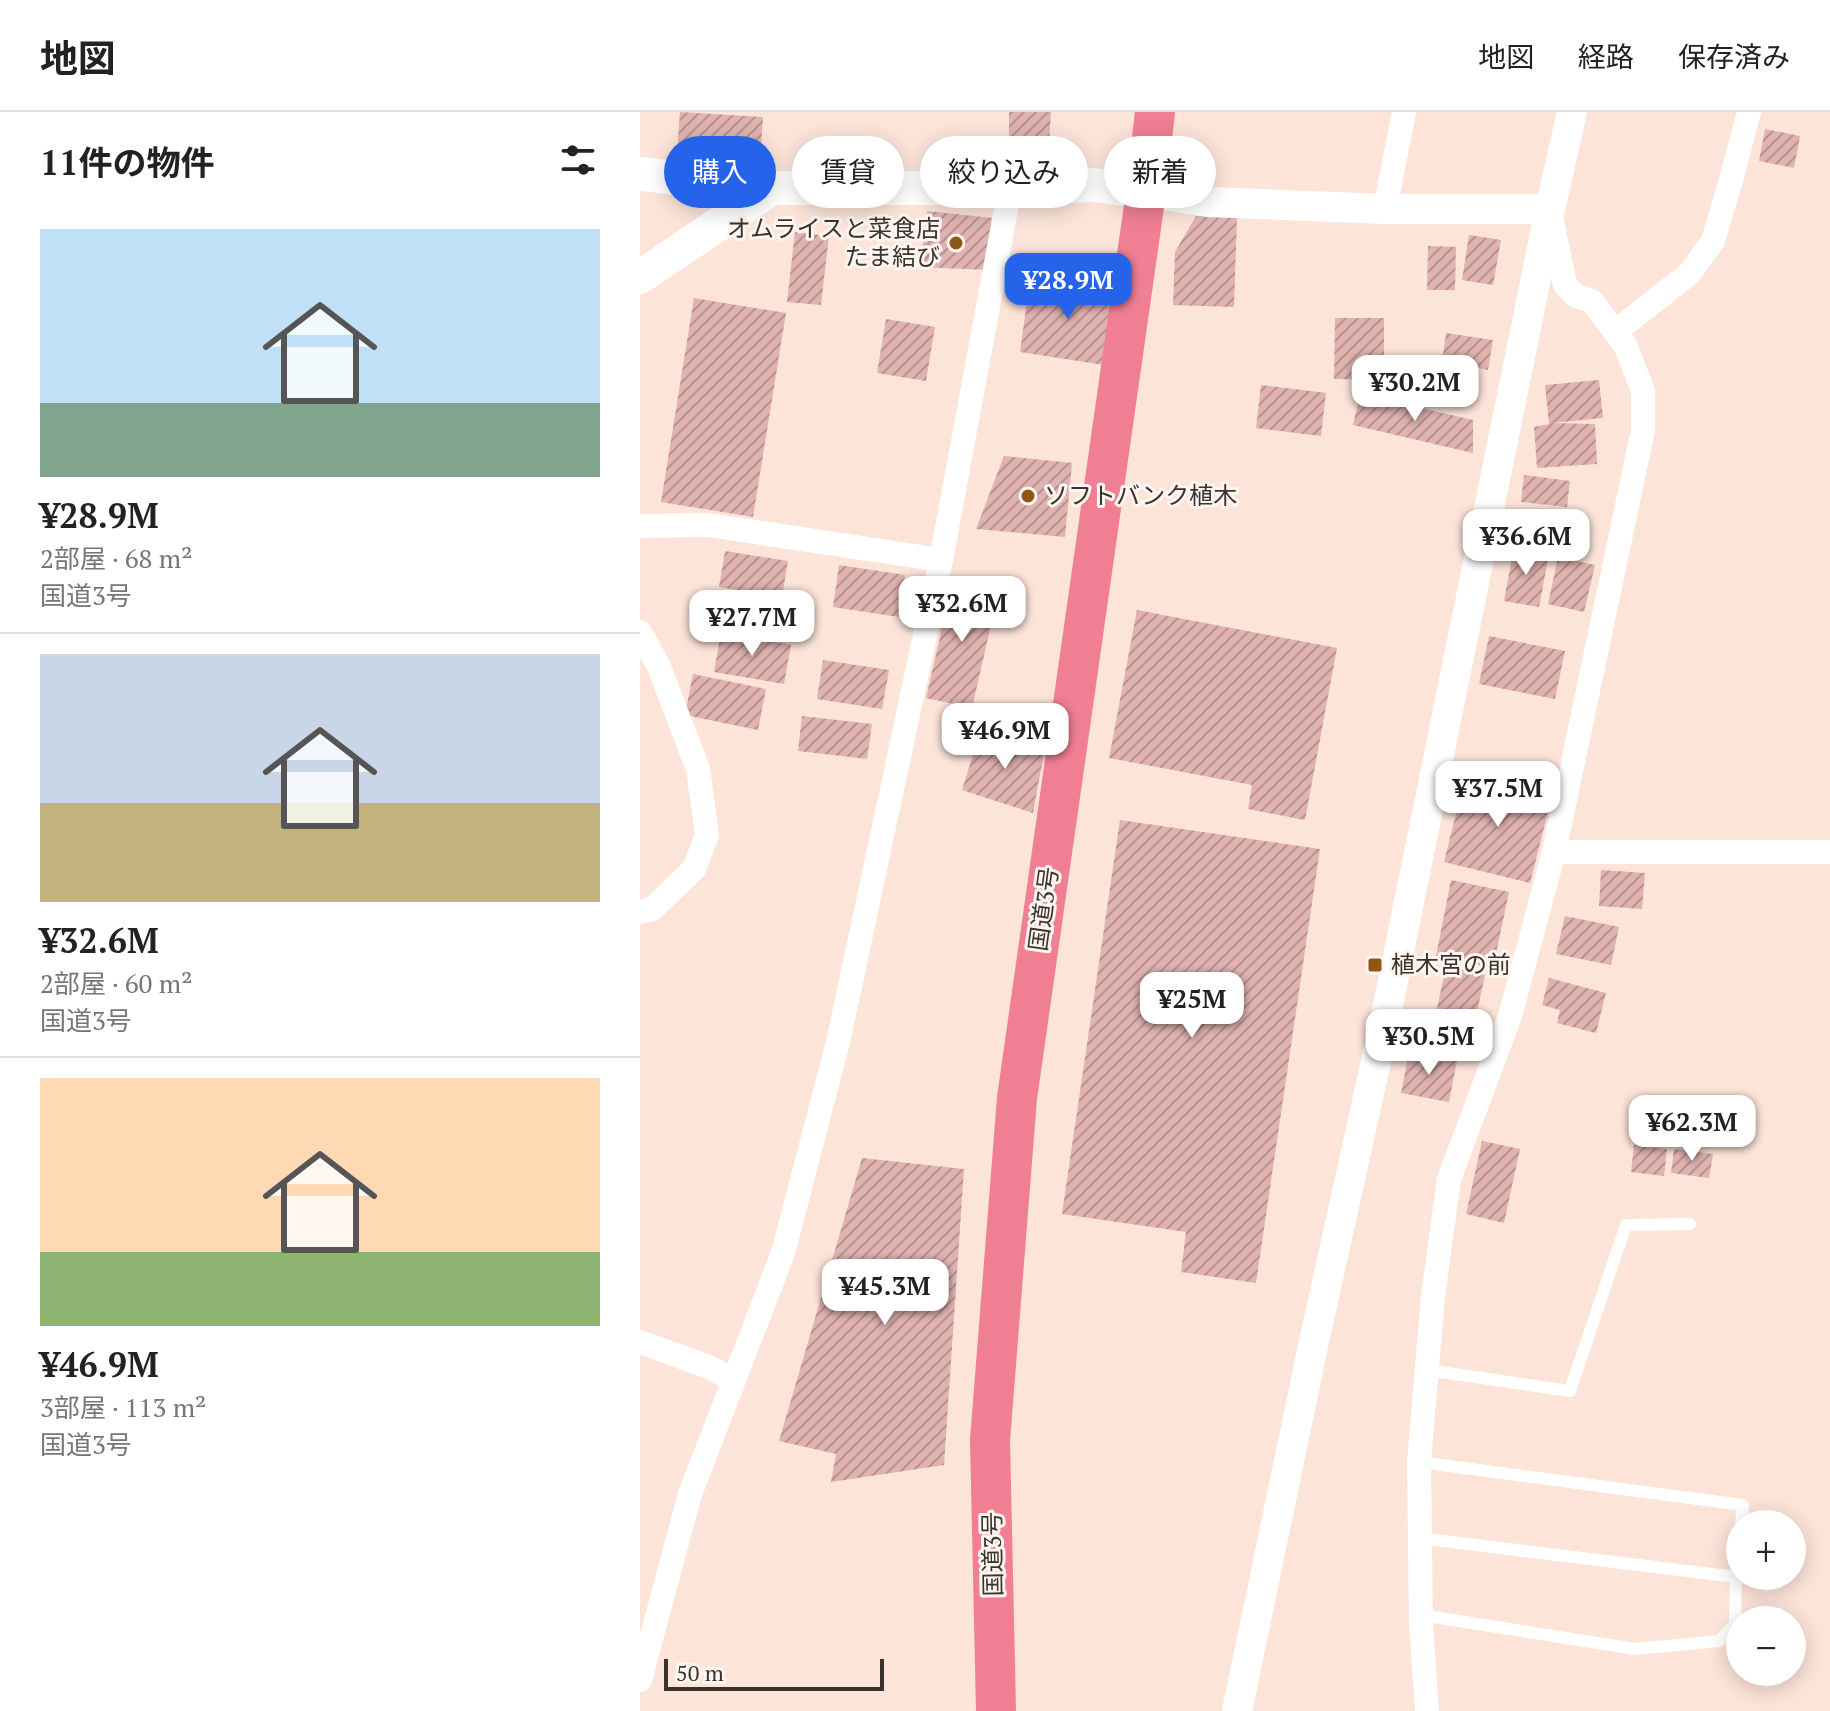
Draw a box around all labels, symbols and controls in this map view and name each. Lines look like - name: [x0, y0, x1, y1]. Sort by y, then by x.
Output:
- text: 地図: [40, 33, 116, 83]
- text: 地図: [1478, 38, 1534, 75]
- text: 経路: [1578, 38, 1634, 75]
- text: 保存済み: [1678, 38, 1790, 75]
- chip: 購入: [664, 136, 776, 208]
- chip: 賃貸: [792, 136, 904, 208]
- chip: 絞り込み: [920, 136, 1088, 208]
- chip: 新着: [1104, 136, 1216, 208]
- icon: filters: [556, 138, 600, 182]
- text: 11件の物件: [40, 140, 214, 185]
- place label: オムライスと菜食店 たま結び: [727, 212, 940, 272]
- marker: オムライスと菜食店 たま結び: [947, 234, 965, 252]
- pin: ¥28.9M: [1003, 253, 1133, 321]
- text: ¥28.9M: [1023, 262, 1113, 296]
- icon: home: [248, 281, 392, 425]
- pin: ¥30.2M: [1350, 355, 1480, 423]
- text: ¥30.2M: [1370, 364, 1460, 398]
- place label: ソフトバンク植木: [1044, 479, 1237, 511]
- marker: ソフトバンク植木: [1019, 487, 1037, 505]
- text: ¥28.9M: [40, 493, 159, 538]
- pin: ¥36.6M: [1461, 509, 1591, 577]
- text: ¥36.6M: [1481, 518, 1571, 552]
- text: 2部屋 · 68 m²: [40, 541, 192, 575]
- pin: ¥32.6M: [897, 576, 1027, 644]
- text: 国道3号: [40, 578, 132, 612]
- text: ¥32.6M: [917, 585, 1007, 619]
- pin: ¥27.7M: [687, 590, 817, 658]
- text: ¥27.7M: [707, 599, 797, 633]
- pin: ¥46.9M: [940, 703, 1070, 771]
- icon: home: [248, 706, 392, 850]
- text: ¥46.9M: [960, 712, 1050, 746]
- pin: ¥37.5M: [1433, 761, 1563, 829]
- text: ¥37.5M: [1453, 770, 1543, 804]
- street label: 国道3号: [1021, 865, 1065, 953]
- text: ¥32.6M: [40, 918, 159, 963]
- place label: 植木宮の前: [1391, 948, 1511, 980]
- marker: 植木宮の前: [1366, 956, 1384, 974]
- text: 2部屋 · 60 m²: [40, 966, 192, 1000]
- pin: ¥25M: [1145, 972, 1239, 1040]
- text: ¥25M: [1158, 981, 1226, 1015]
- text: 国道3号: [40, 1003, 132, 1037]
- pin: ¥30.5M: [1364, 1009, 1494, 1077]
- text: ¥30.5M: [1384, 1018, 1474, 1052]
- pin: ¥62.3M: [1627, 1095, 1757, 1163]
- text: ¥62.3M: [1647, 1104, 1737, 1138]
- icon: home: [248, 1130, 392, 1274]
- pin: ¥45.3M: [820, 1259, 950, 1327]
- text: ¥45.3M: [840, 1268, 930, 1302]
- text: ¥46.9M: [40, 1342, 159, 1387]
- text: 3部屋 · 113 m²: [40, 1390, 206, 1424]
- text: 国道3号: [40, 1427, 132, 1461]
- map controls: [1726, 1510, 1806, 1686]
- button: +: [1726, 1510, 1806, 1590]
- street label: 国道3号: [975, 1511, 1009, 1597]
- button: −: [1726, 1606, 1806, 1686]
- scale bar: [664, 1655, 884, 1691]
- text: 50 m: [676, 1658, 724, 1687]

